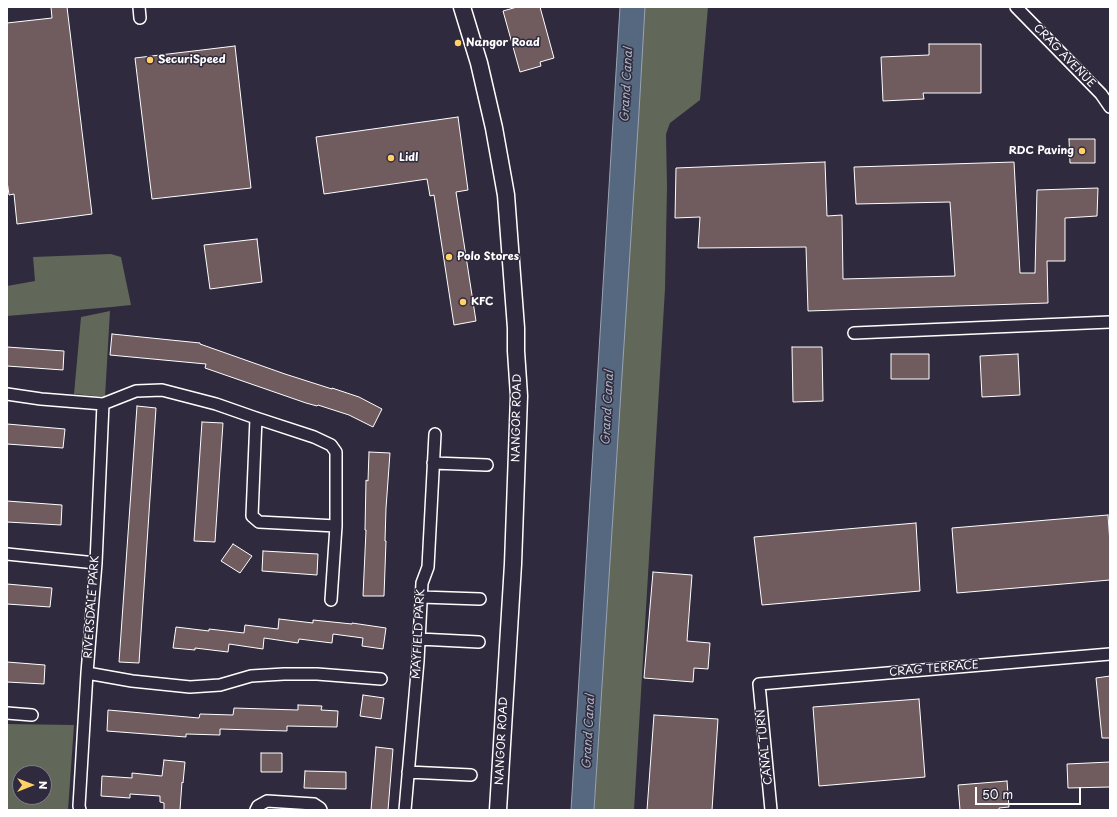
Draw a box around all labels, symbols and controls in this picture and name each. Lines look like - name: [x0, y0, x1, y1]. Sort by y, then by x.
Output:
- street label: CRAG AVENUE: [1030, 22, 1098, 90]
- place label: Nangor Road: [466, 36, 540, 50]
- marker: Nangor Road: [453, 38, 463, 48]
- water label: Grand Canal: [618, 47, 636, 123]
- place label: SecuriSpeed: [158, 53, 226, 67]
- marker: SecuriSpeed: [145, 55, 155, 65]
- place label: RDC Paving: [1009, 144, 1074, 158]
- marker: RDC Paving: [1077, 146, 1087, 156]
- place label: Lidl: [399, 151, 418, 165]
- marker: Lidl: [386, 153, 396, 163]
- place label: Polo Stores: [457, 250, 519, 264]
- marker: Polo Stores: [444, 252, 454, 262]
- place label: KFC: [471, 295, 493, 309]
- marker: KFC: [458, 297, 468, 307]
- water label: Grand Canal: [599, 370, 617, 446]
- street label: NANGOR ROAD: [510, 374, 524, 462]
- street label: RIVERSDALE PARK: [82, 555, 102, 659]
- street label: MAYFIELD PARK: [410, 588, 428, 680]
- street label: CRAG TERRACE: [889, 658, 979, 680]
- water label: Grand Canal: [580, 694, 598, 770]
- street label: NANGOR ROAD: [493, 697, 511, 785]
- street label: CANAL TURN: [754, 709, 776, 785]
- north arrow: [12, 765, 52, 805]
- scale bar: [977, 779, 1083, 805]
- text: N: [35, 781, 52, 789]
- text: 50 m: [982, 785, 1013, 803]

